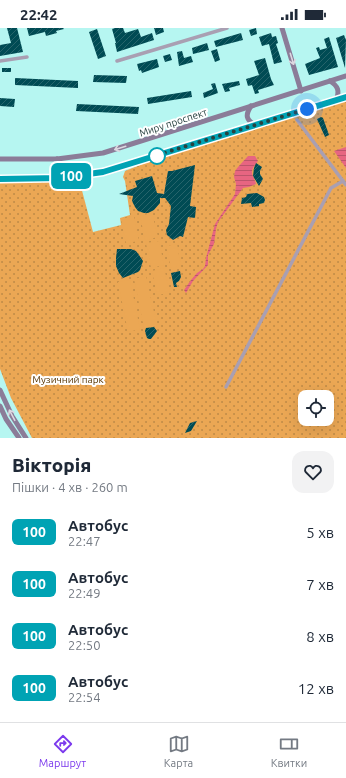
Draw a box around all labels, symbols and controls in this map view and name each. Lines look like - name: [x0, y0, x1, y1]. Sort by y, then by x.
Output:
- text: 22:42: [20, 6, 58, 23]
- one-way arrow: [288, 53, 296, 65]
- your location: [297, 99, 317, 119]
- street label: Миру проспект: [138, 106, 209, 139]
- one-way arrow: [114, 145, 127, 152]
- unlabelled marker: [148, 147, 166, 165]
- line badge: 100: [48, 163, 94, 189]
- text: 100: [59, 168, 83, 184]
- park label: Музичний парк: [32, 374, 104, 385]
- map controls: [298, 390, 334, 426]
- button: locate: [298, 390, 334, 426]
- one-way arrow: [8, 409, 15, 421]
- button: heart: [292, 451, 334, 493]
- text: Вікторія: [12, 454, 91, 476]
- text: Пішки · 4 хв · 260 m: [12, 480, 128, 494]
- text: Автобус: [68, 517, 128, 534]
- text: 100: [22, 524, 46, 540]
- text: 5 хв: [306, 524, 334, 541]
- text: 22:47: [68, 534, 101, 548]
- text: Автобус: [68, 569, 128, 586]
- text: 100: [22, 576, 46, 592]
- text: 7 хв: [306, 576, 334, 593]
- text: 22:49: [68, 586, 101, 600]
- text: Автобус: [68, 621, 128, 638]
- text: 100: [22, 628, 46, 644]
- text: 8 хв: [306, 628, 334, 645]
- text: 22:50: [68, 638, 101, 652]
- text: Автобус: [68, 673, 128, 690]
- text: 100: [22, 680, 46, 696]
- text: 12 хв: [298, 680, 334, 697]
- text: 22:54: [68, 690, 101, 704]
- tab: Маршрут: [39, 733, 86, 769]
- tab: Карта: [164, 733, 193, 769]
- tab: Квитки: [271, 733, 307, 769]

